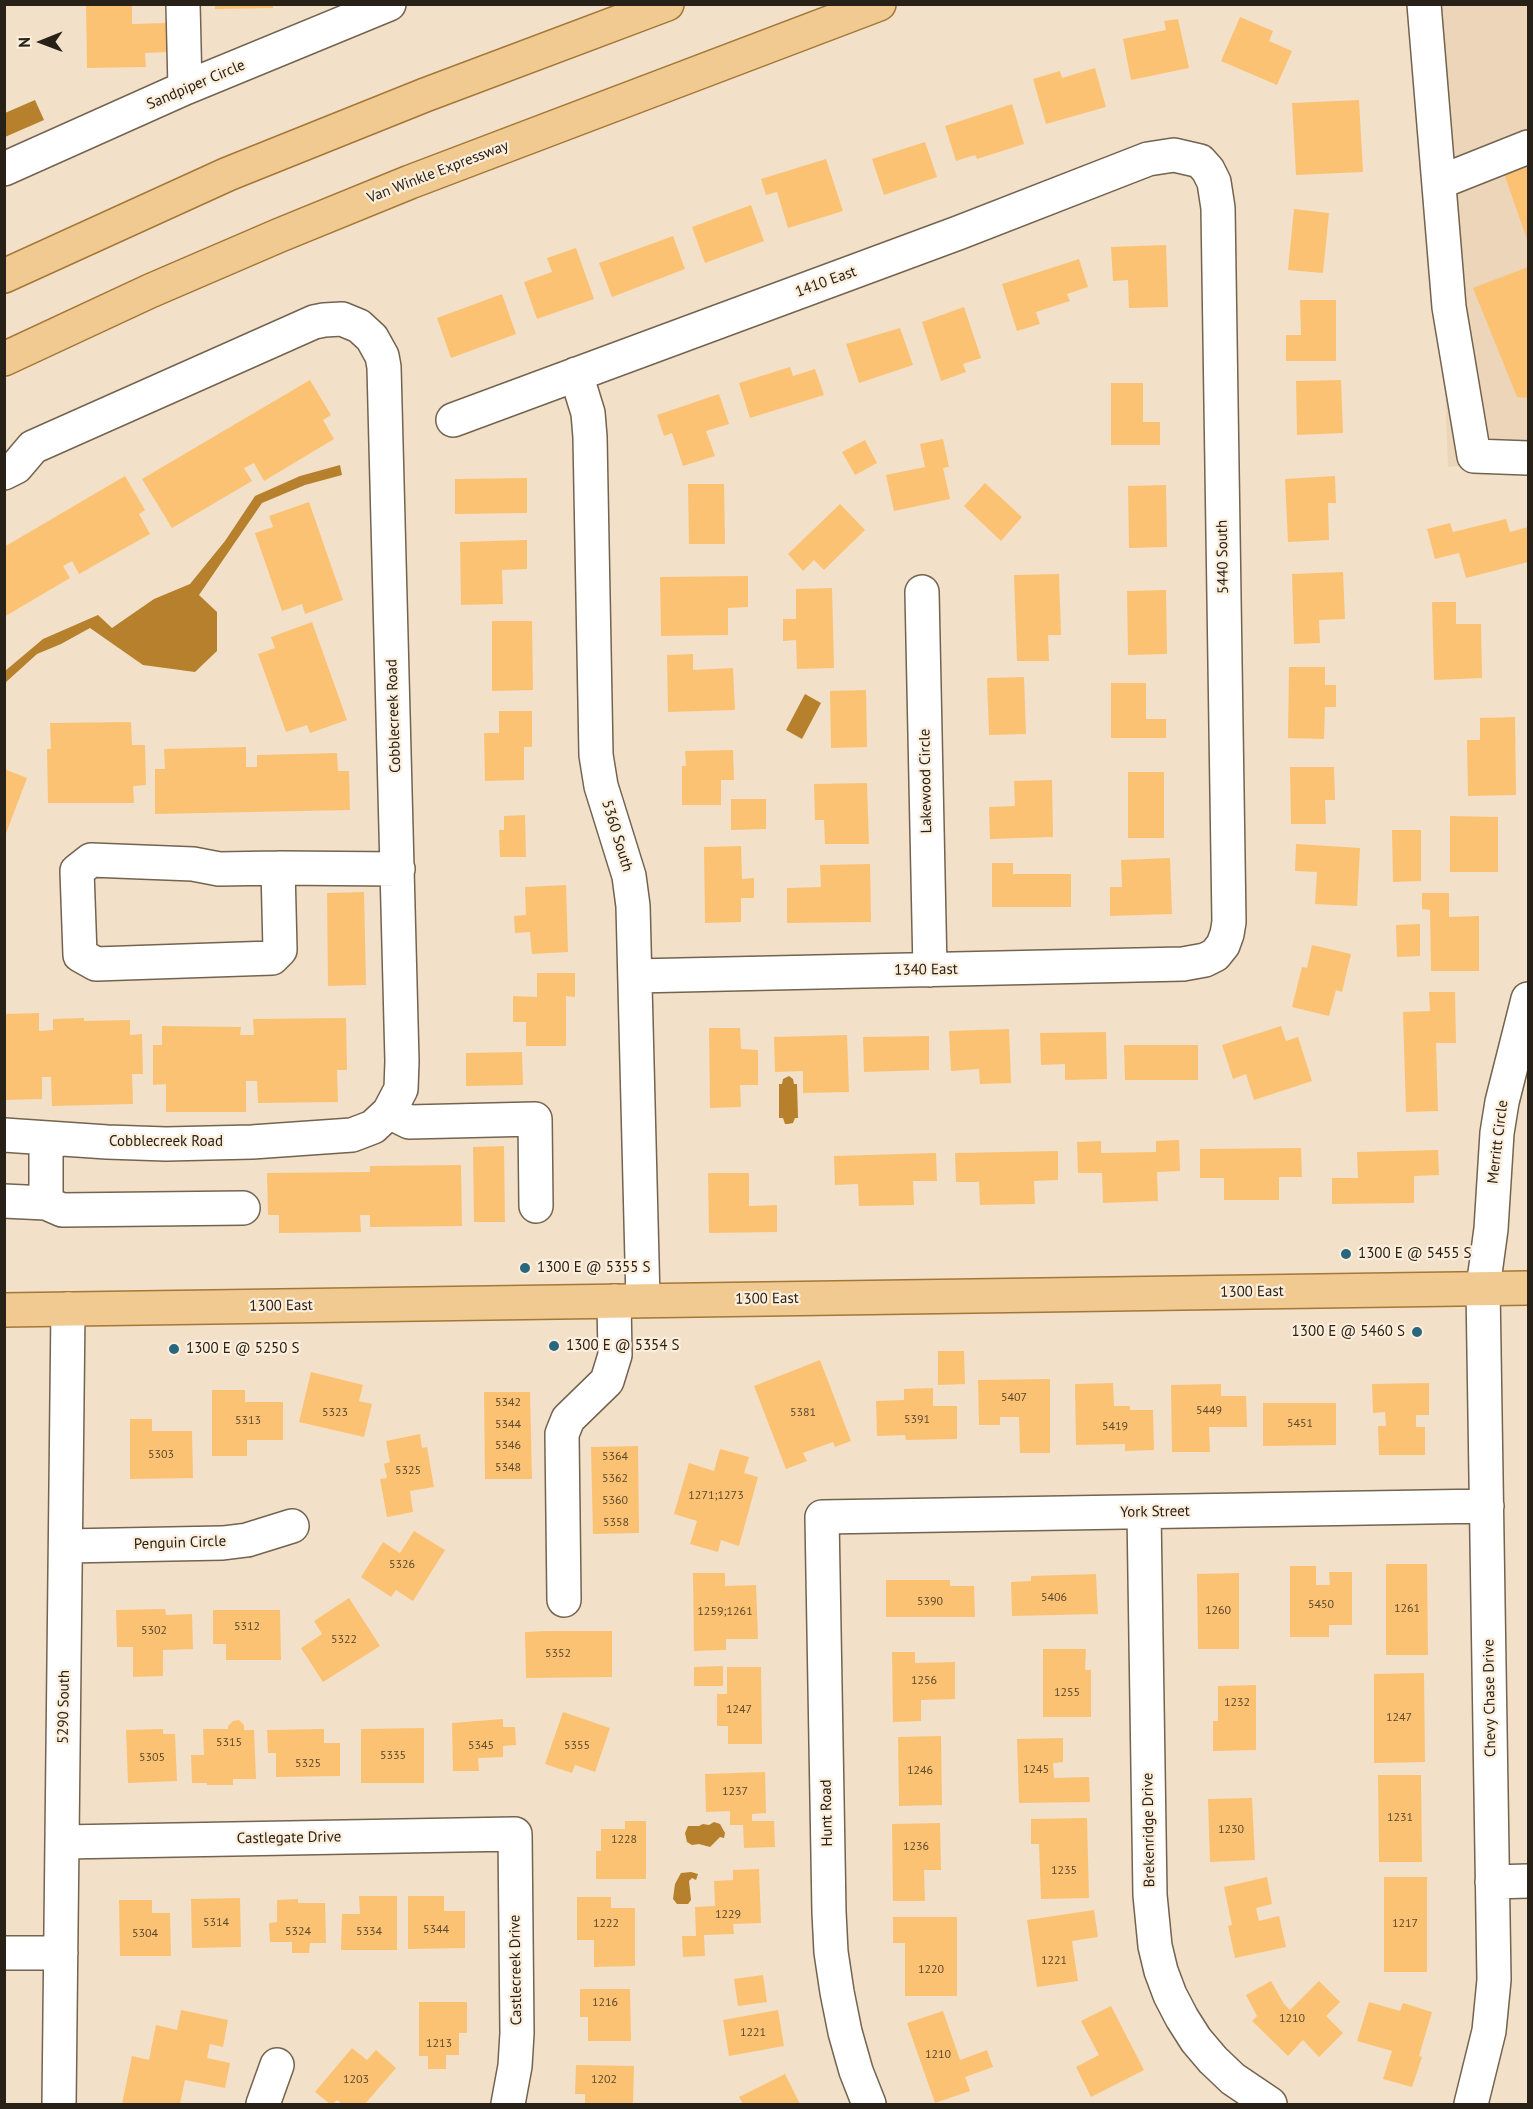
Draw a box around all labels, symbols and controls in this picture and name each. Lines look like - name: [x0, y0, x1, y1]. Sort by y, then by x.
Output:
- north arrow: [12, 12, 72, 72]
- text: N: [14, 37, 34, 48]
- street label: Sandpiper Circle: [144, 56, 248, 114]
- street label: Van Winkle Expressway: [365, 137, 511, 207]
- street label: 1410 East: [793, 263, 859, 301]
- street label: 5440 South: [1213, 520, 1233, 594]
- street label: Cobblecreek Road: [383, 659, 405, 773]
- street label: Lakewood Circle: [916, 728, 936, 834]
- street label: 5360 South: [598, 798, 636, 874]
- street label: 1340 East: [894, 960, 958, 980]
- street label: Merritt Circle: [1484, 1099, 1512, 1185]
- street label: Cobblecreek Road: [109, 1133, 223, 1151]
- place label: 1300 E @ 5455 S: [1358, 1245, 1471, 1263]
- marker: 1300 E @ 5455 S: [1339, 1247, 1353, 1261]
- place label: 1300 E @ 5355 S: [537, 1259, 650, 1277]
- marker: 1300 E @ 5355 S: [518, 1261, 532, 1275]
- street label: 1300 East: [1220, 1282, 1284, 1302]
- street label: 1300 East: [735, 1289, 799, 1309]
- street label: 1300 East: [249, 1296, 313, 1316]
- place label: 1300 E @ 5460 S: [1292, 1323, 1405, 1341]
- marker: 1300 E @ 5460 S: [1410, 1325, 1424, 1339]
- place label: 1300 E @ 5354 S: [566, 1337, 679, 1355]
- marker: 1300 E @ 5354 S: [547, 1339, 561, 1353]
- place label: 1300 E @ 5250 S: [186, 1340, 299, 1358]
- marker: 1300 E @ 5250 S: [167, 1342, 181, 1356]
- house number: 5407: [1001, 1391, 1027, 1405]
- house number: 5342: [495, 1396, 521, 1410]
- house number: 5449: [1196, 1404, 1222, 1418]
- house number: 5323: [322, 1406, 348, 1420]
- house number: 5381: [790, 1406, 816, 1420]
- house number: 5391: [904, 1413, 930, 1427]
- house number: 5313: [235, 1414, 261, 1428]
- house number: 5451: [1287, 1417, 1313, 1431]
- house number: 5344: [495, 1418, 521, 1432]
- house number: 5419: [1102, 1420, 1128, 1434]
- house number: 5346: [495, 1439, 521, 1453]
- house number: 5303: [148, 1448, 174, 1462]
- house number: 5364: [602, 1450, 628, 1464]
- house number: 5348: [495, 1461, 521, 1475]
- house number: 5325: [395, 1464, 421, 1478]
- house number: 5362: [602, 1472, 628, 1486]
- house number: 1271;1273: [688, 1489, 744, 1503]
- house number: 5360: [602, 1494, 628, 1508]
- street label: York Street: [1120, 1502, 1190, 1522]
- house number: 5358: [603, 1516, 629, 1530]
- street label: Penguin Circle: [133, 1532, 227, 1554]
- house number: 5326: [389, 1558, 415, 1572]
- house number: 5406: [1041, 1591, 1067, 1605]
- house number: 5390: [917, 1595, 943, 1609]
- house number: 5450: [1308, 1598, 1334, 1612]
- house number: 1261: [1394, 1602, 1420, 1616]
- house number: 1260: [1205, 1604, 1231, 1618]
- house number: 1259;1261: [697, 1605, 753, 1619]
- house number: 5312: [234, 1620, 260, 1634]
- house number: 5302: [141, 1624, 167, 1638]
- house number: 5322: [331, 1633, 357, 1647]
- street label: Chevy Chase Drive: [1480, 1639, 1500, 1757]
- house number: 5352: [545, 1647, 571, 1661]
- street label: 5290 South: [54, 1670, 74, 1744]
- house number: 1256: [911, 1674, 937, 1688]
- house number: 1255: [1054, 1686, 1080, 1700]
- house number: 1232: [1224, 1696, 1250, 1710]
- house number: 1247: [726, 1703, 752, 1717]
- house number: 1247: [1386, 1711, 1412, 1725]
- house number: 5315: [216, 1736, 242, 1750]
- house number: 5345: [468, 1739, 494, 1753]
- house number: 5355: [564, 1739, 590, 1753]
- house number: 5335: [380, 1749, 406, 1763]
- house number: 5305: [139, 1751, 165, 1765]
- house number: 5325: [295, 1757, 321, 1771]
- house number: 1245: [1023, 1763, 1049, 1777]
- house number: 1246: [907, 1764, 933, 1778]
- street label: Brekenridge Drive: [1139, 1772, 1159, 1888]
- street label: Hunt Road: [817, 1779, 837, 1847]
- house number: 1237: [722, 1785, 748, 1799]
- house number: 1231: [1387, 1811, 1413, 1825]
- house number: 1230: [1218, 1823, 1244, 1837]
- street label: Castlegate Drive: [237, 1828, 341, 1848]
- house number: 1228: [611, 1833, 637, 1847]
- house number: 1236: [903, 1840, 929, 1854]
- house number: 1235: [1051, 1864, 1077, 1878]
- house number: 1229: [715, 1908, 741, 1922]
- street label: Castlecreek Drive: [506, 1914, 526, 2026]
- house number: 5314: [203, 1916, 229, 1930]
- house number: 1222: [593, 1917, 619, 1931]
- house number: 1217: [1392, 1917, 1418, 1931]
- house number: 5344: [423, 1923, 449, 1937]
- house number: 5324: [285, 1925, 311, 1939]
- house number: 5334: [356, 1925, 382, 1939]
- house number: 5304: [132, 1927, 158, 1941]
- house number: 1221: [1041, 1954, 1067, 1968]
- house number: 1220: [918, 1963, 944, 1977]
- house number: 1216: [592, 1996, 618, 2010]
- house number: 1210: [1279, 2012, 1305, 2026]
- house number: 1221: [740, 2026, 766, 2040]
- house number: 1213: [426, 2037, 452, 2051]
- house number: 1210: [925, 2048, 951, 2062]
- house number: 1203: [343, 2073, 369, 2087]
- house number: 1202: [591, 2073, 617, 2087]

